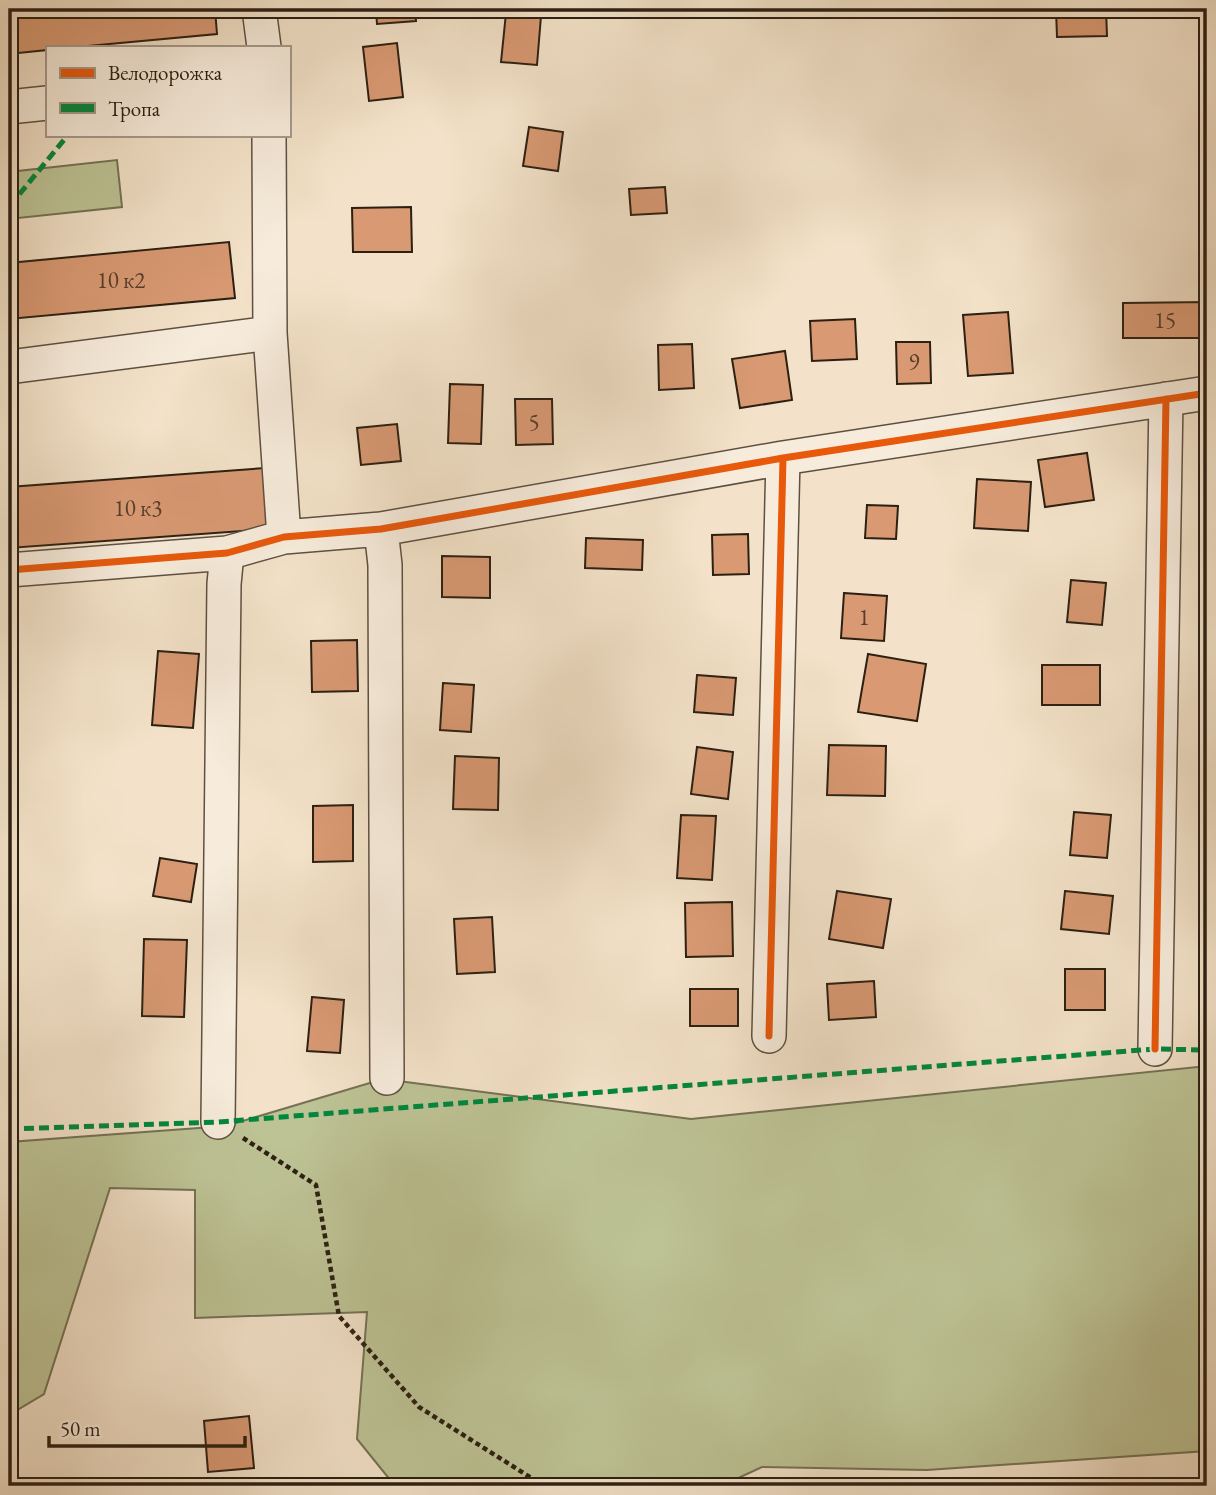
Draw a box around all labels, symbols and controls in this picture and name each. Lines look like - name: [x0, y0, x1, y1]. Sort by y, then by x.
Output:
- legend: [46, 46, 290, 136]
- text: Велодорожка: [108, 59, 223, 86]
- text: Тропа: [108, 95, 161, 122]
- house number: 10 к2: [97, 265, 145, 295]
- house number: 15: [1154, 305, 1176, 335]
- house number: 9: [908, 347, 920, 377]
- house number: 5: [528, 407, 540, 437]
- house number: 10 к3: [114, 493, 162, 523]
- house number: 1: [858, 602, 870, 632]
- scale bar: [49, 1404, 245, 1448]
- text: 50 m: [60, 1415, 101, 1442]

